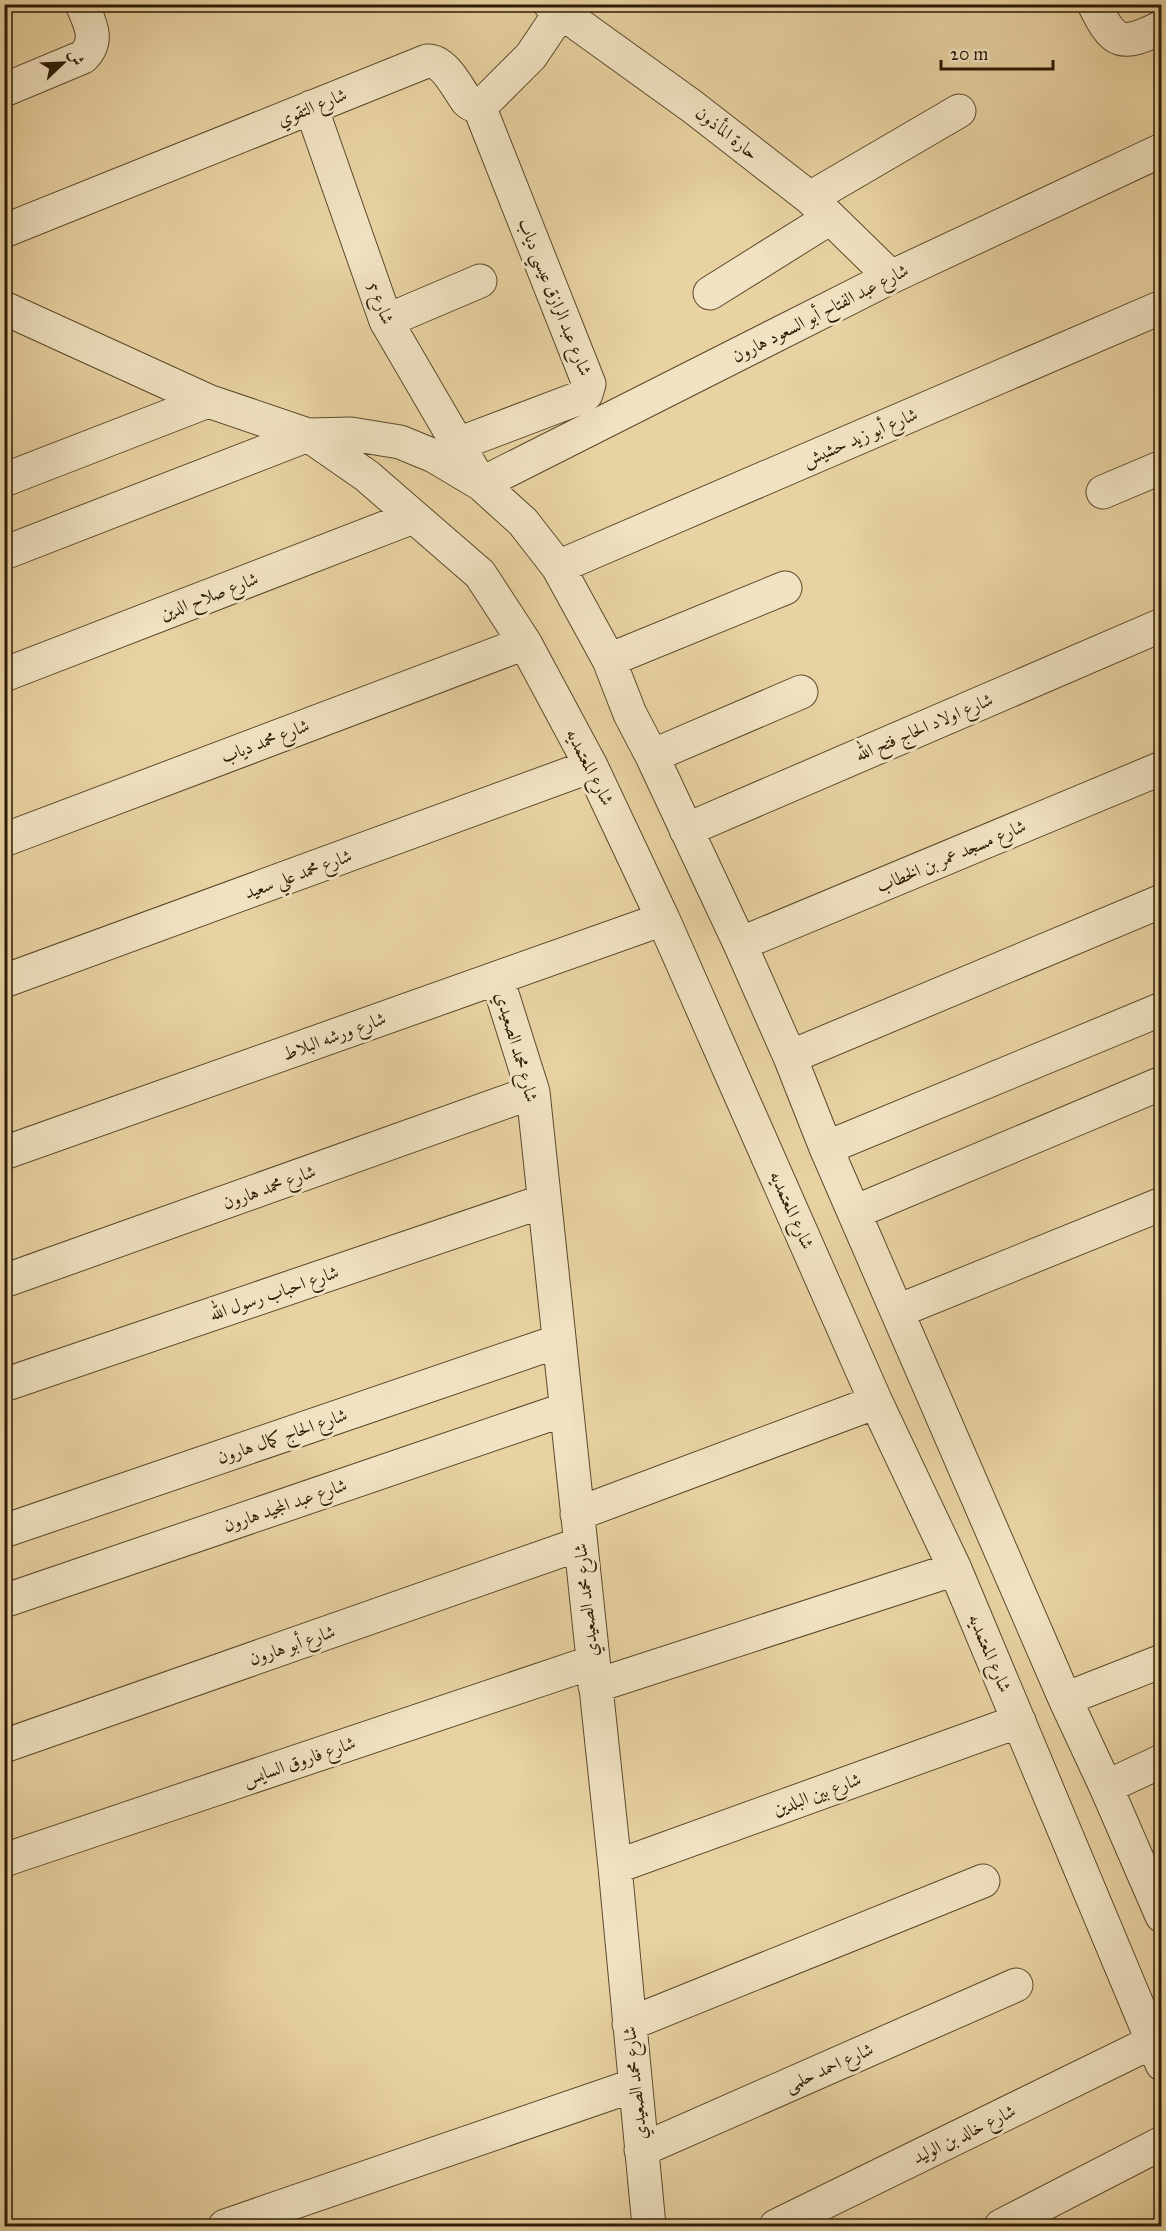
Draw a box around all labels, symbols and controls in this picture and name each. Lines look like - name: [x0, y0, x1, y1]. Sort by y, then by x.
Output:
- north arrow: [33, 33, 93, 93]
- scale bar: [941, 33, 1054, 71]
- text: 20 m: [950, 43, 988, 65]
- text: ش: [65, 46, 88, 68]
- street label: شارع التقوي: [274, 83, 352, 135]
- street label: حارة المأذون: [691, 100, 764, 164]
- street label: شارع عبد الرازق عيسي دياب: [508, 215, 597, 381]
- street label: شارع عبد الفتاح أبو السعود هارون: [727, 257, 914, 372]
- street label: شارع 5: [359, 279, 399, 329]
- street label: شارع أبو زيد حشيش: [798, 401, 922, 475]
- street label: شارع صلاح الدين: [157, 567, 263, 630]
- street label: شارع اولاد الحاج فتح الله: [851, 685, 998, 770]
- street label: شارع محمد دياب: [218, 714, 314, 772]
- street label: شارع المعتمديه: [558, 725, 619, 811]
- street label: شارع مسجد عمر بن الخطاب: [873, 815, 1031, 901]
- street label: شارع محمد علي سعيد: [241, 844, 357, 909]
- street label: شارع محمد الصعيدي: [487, 989, 543, 1106]
- street label: شارع ورشه البلاط: [279, 1007, 390, 1069]
- street label: شارع محمد هارون: [219, 1160, 320, 1218]
- street label: شارع المعتمديه: [761, 1167, 819, 1254]
- street label: شارع احباب رسول الله: [205, 1258, 343, 1329]
- street label: شارع الحاج كمال هارون: [214, 1403, 352, 1473]
- street label: شارع عبد المجيد هارون: [220, 1474, 351, 1540]
- street label: شارع محمد الصعيدي: [569, 1542, 607, 1658]
- street label: شارع المعتمديه: [960, 1610, 1016, 1697]
- street label: شارع أبو هارون: [245, 1618, 339, 1674]
- street label: شارع فاروق السايس: [240, 1731, 360, 1794]
- street label: شارع بين البلدين: [770, 1768, 866, 1824]
- street label: شارع محمد الصعيدي: [618, 2025, 656, 2141]
- street label: شارع احمد حلمى: [781, 2038, 878, 2100]
- street label: شارع خالد بن الوليد: [909, 2100, 1021, 2172]

